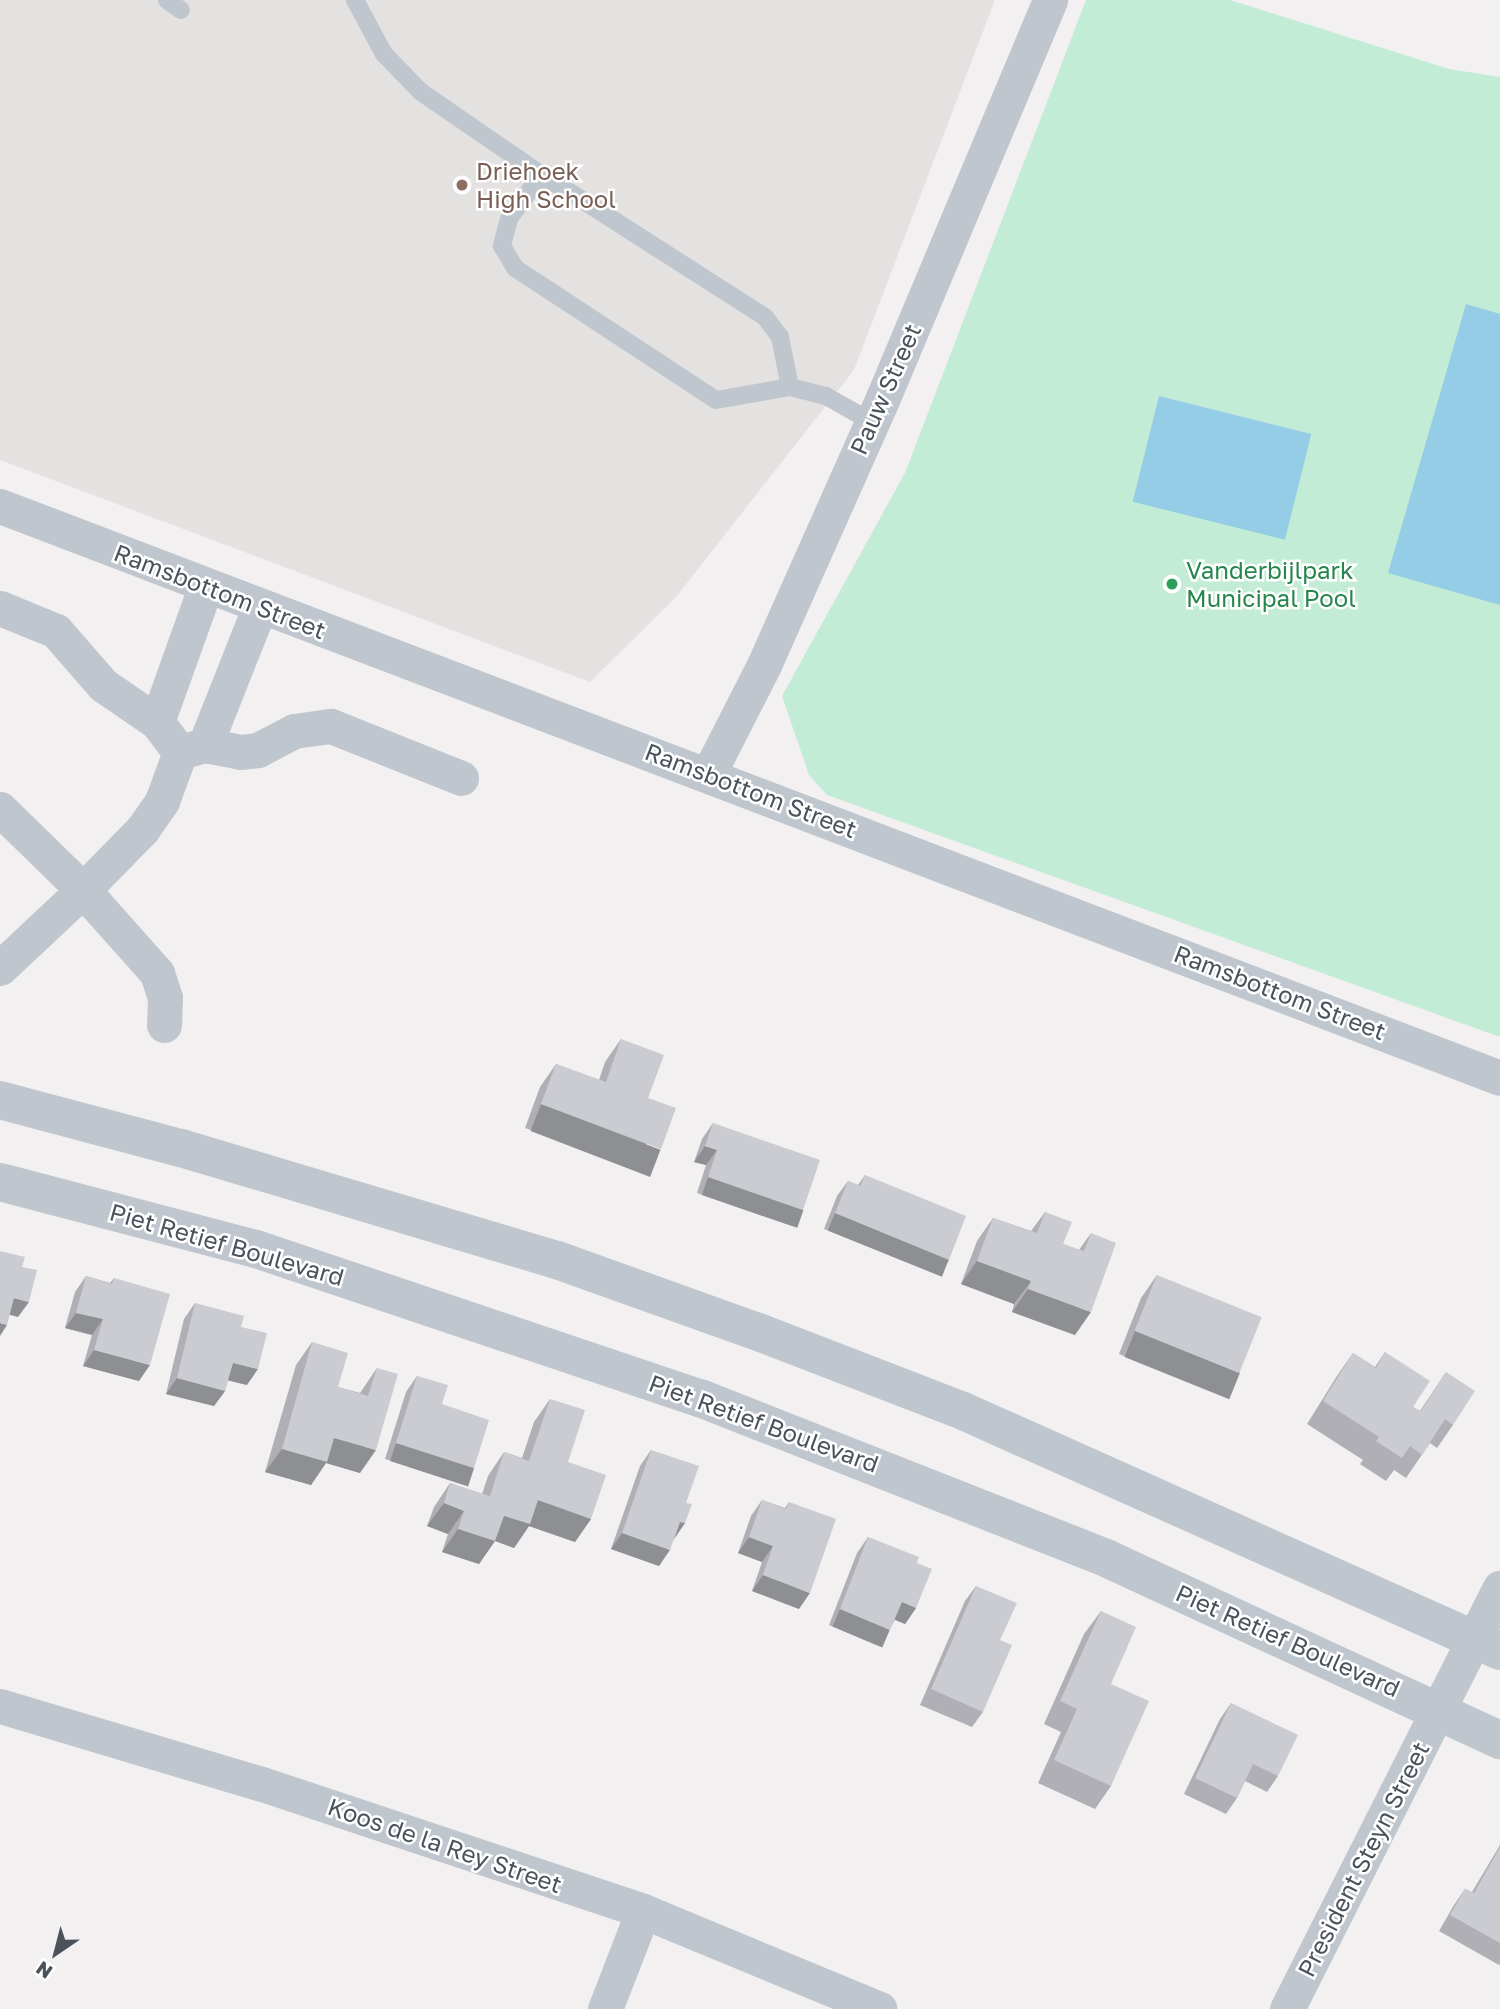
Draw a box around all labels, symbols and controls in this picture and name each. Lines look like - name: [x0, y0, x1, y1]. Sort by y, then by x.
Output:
- place label: Driehoek High School: [476, 157, 616, 213]
- marker: Driehoek High School: [454, 177, 470, 193]
- street label: Pauw Street: [843, 319, 927, 459]
- street label: Ramsbottom Street: [110, 537, 330, 645]
- place label: Vanderbijlpark Municipal Pool: [1186, 556, 1356, 612]
- marker: Vanderbijlpark Municipal Pool: [1164, 576, 1180, 592]
- street label: Ramsbottom Street: [641, 736, 861, 844]
- street label: Ramsbottom Street: [1170, 938, 1390, 1046]
- street label: Piet Retief Boulevard: [107, 1197, 347, 1291]
- street label: Piet Retief Boulevard: [645, 1368, 883, 1478]
- street label: Piet Retief Boulevard: [1172, 1578, 1404, 1702]
- street label: President Steyn Street: [1291, 1737, 1435, 1981]
- street label: Koos de la Rey Street: [324, 1791, 566, 1899]
- north arrow: [21, 1918, 91, 1988]
- text: N: [31, 1957, 56, 1984]

